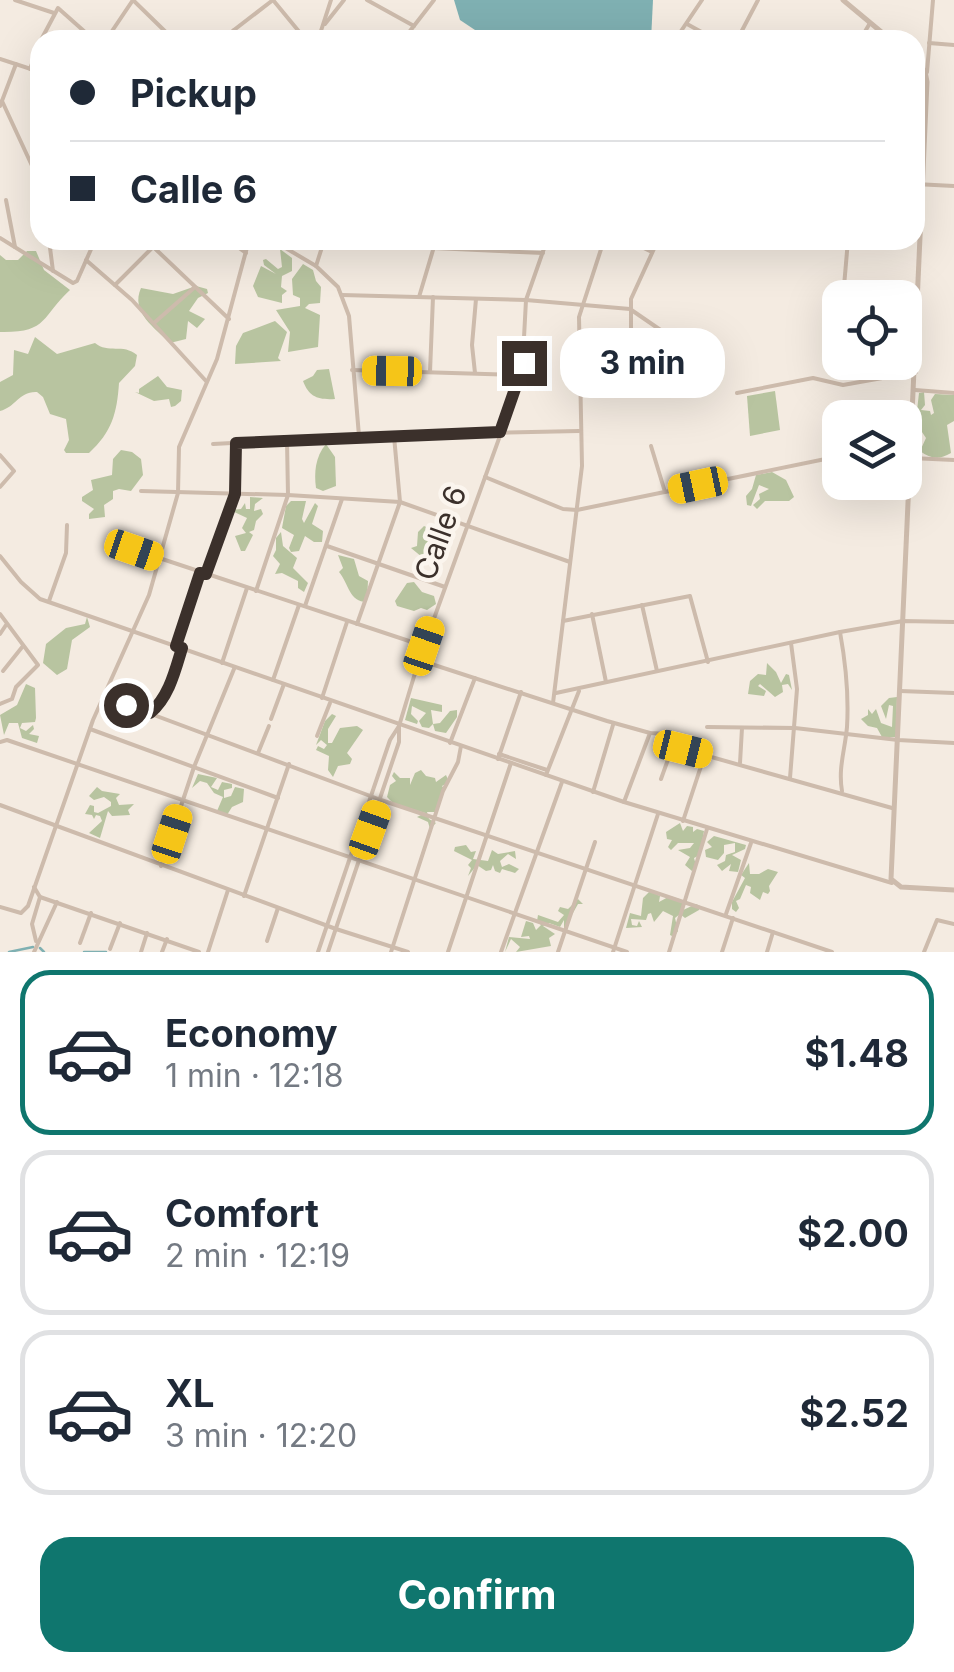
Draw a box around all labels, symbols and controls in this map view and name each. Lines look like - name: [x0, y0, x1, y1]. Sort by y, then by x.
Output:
- text: Pickup: [130, 70, 257, 116]
- text: Calle 6: [130, 166, 257, 212]
- map controls: [822, 280, 922, 500]
- button: locate: [822, 280, 922, 380]
- callout: 3 min: [559, 328, 724, 398]
- route end: [502, 341, 547, 386]
- text: 3 min: [599, 343, 686, 382]
- car: [362, 355, 422, 387]
- button: layers: [822, 400, 922, 500]
- car: [666, 464, 730, 506]
- street label: Calle 6: [406, 481, 474, 585]
- car: [101, 526, 167, 574]
- car: [400, 613, 448, 679]
- route start: [104, 683, 149, 728]
- car: [650, 727, 716, 771]
- car: [346, 797, 394, 863]
- car: [148, 801, 196, 867]
- icon: car: [45, 1008, 135, 1098]
- text: Economy: [165, 1010, 338, 1056]
- text: $1.48: [805, 1030, 909, 1076]
- text: 1 min · 12:18: [165, 1056, 343, 1095]
- icon: car: [45, 1188, 135, 1278]
- text: Comfort: [165, 1190, 319, 1236]
- text: $2.00: [797, 1210, 909, 1256]
- text: 2 min · 12:19: [165, 1236, 350, 1275]
- icon: car: [45, 1368, 135, 1458]
- text: XL: [165, 1370, 215, 1416]
- text: $2.52: [800, 1390, 909, 1436]
- text: 3 min · 12:20: [165, 1416, 357, 1455]
- button: Confirm: [40, 1537, 914, 1652]

